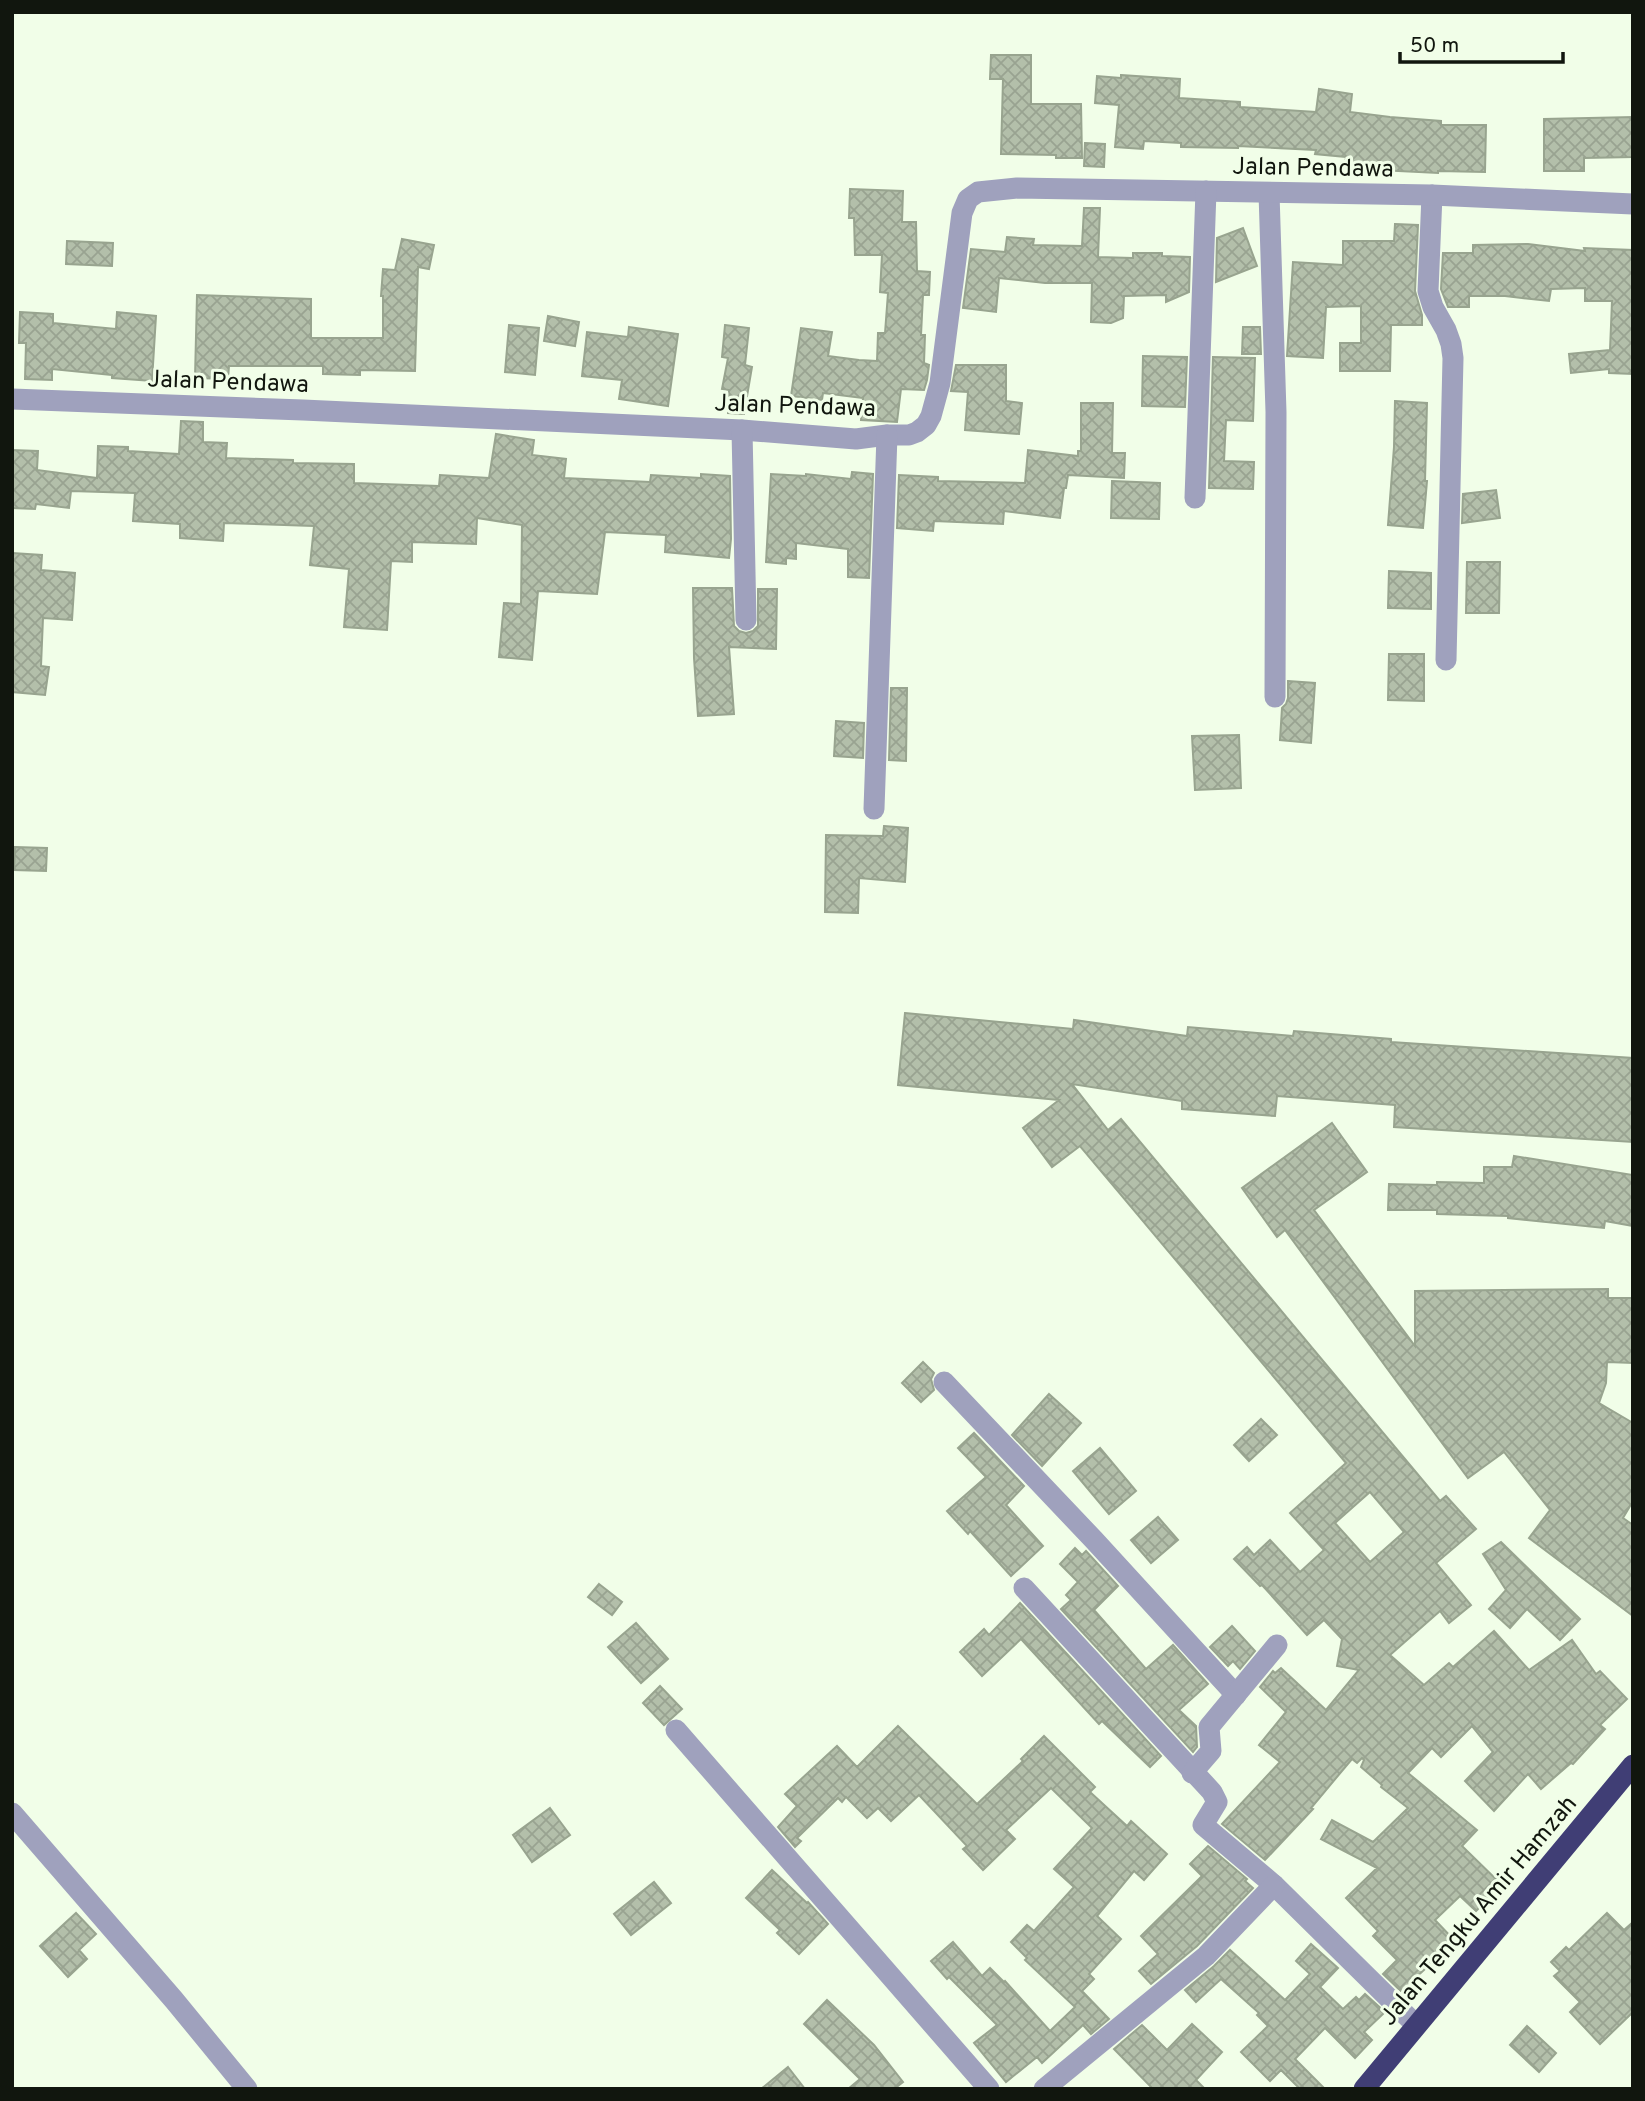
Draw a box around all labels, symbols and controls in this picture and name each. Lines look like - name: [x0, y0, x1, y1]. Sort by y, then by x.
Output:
- scale bar: [1400, 21, 1563, 65]
- text: 50 m: [1410, 33, 1459, 60]
- street label: Jalan Pendawa: [1232, 153, 1394, 185]
- street label: Jalan Pendawa: [147, 365, 309, 401]
- street label: Jalan Pendawa: [714, 389, 876, 425]
- street label: Jalan Tengku Amir Hamzah: [1374, 1790, 1585, 2033]

